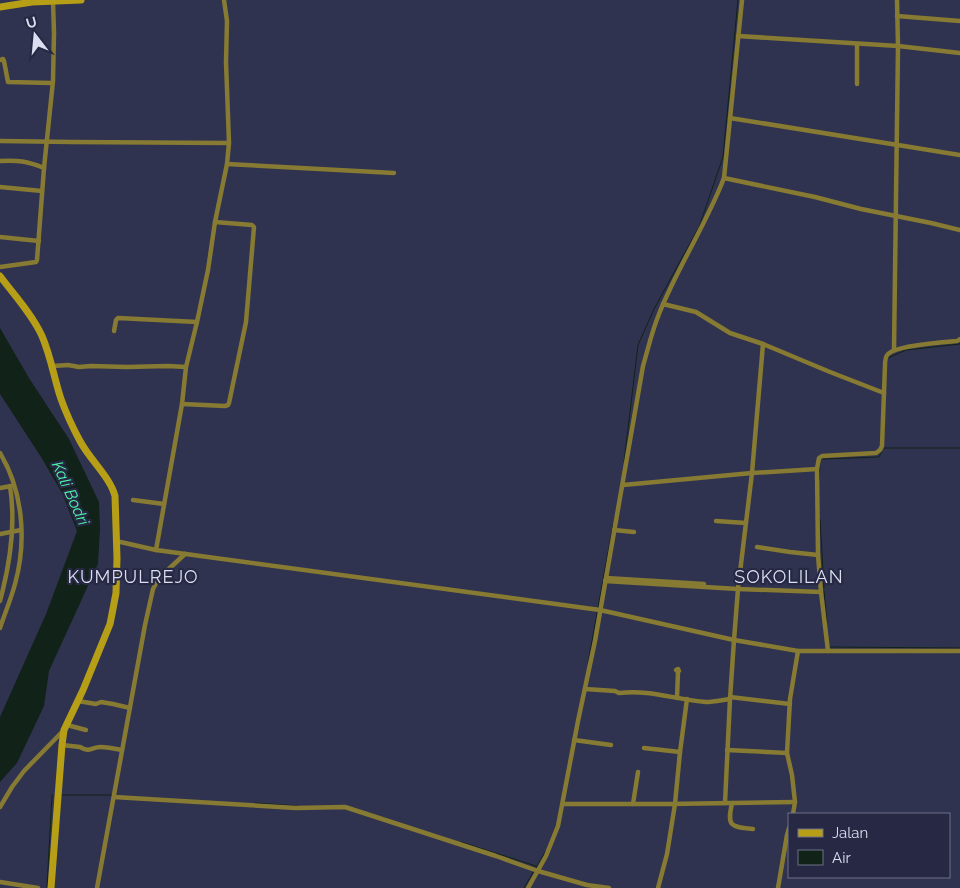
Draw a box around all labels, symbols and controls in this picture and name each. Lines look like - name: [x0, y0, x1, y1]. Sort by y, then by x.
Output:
- north arrow: [10, 10, 60, 60]
- text: U: [24, 13, 39, 32]
- water label: Kali Bodri: [48, 458, 93, 529]
- district label: KUMPULREJO: [67, 566, 199, 587]
- district label: SOKOLILAN: [734, 566, 844, 587]
- legend: [788, 813, 950, 878]
- text: Jalan: [832, 824, 868, 842]
- text: Air: [832, 849, 851, 867]

